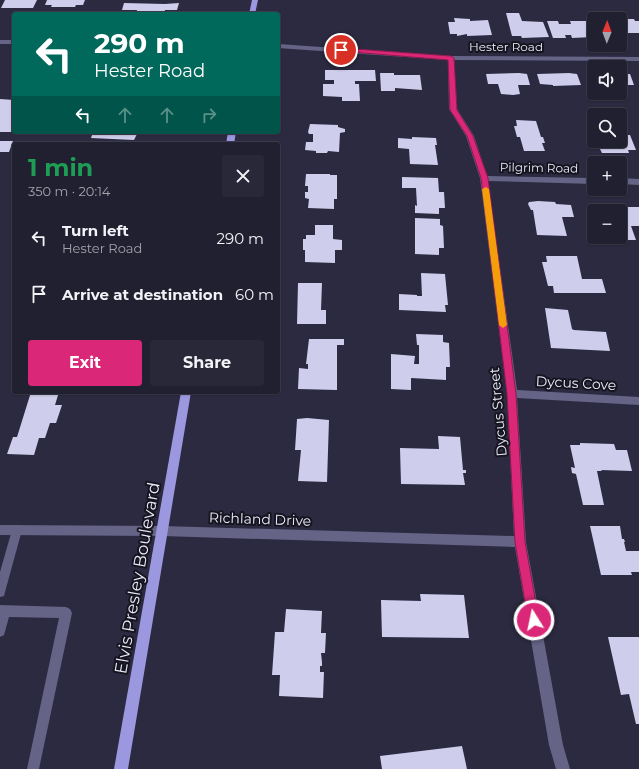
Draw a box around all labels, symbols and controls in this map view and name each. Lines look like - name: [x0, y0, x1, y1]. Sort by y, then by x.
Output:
- north arrow: [587, 12, 627, 52]
- map controls: [587, 12, 627, 244]
- text: 290 m: [94, 26, 185, 60]
- icon: left: [28, 28, 80, 80]
- pin: [324, 33, 358, 67]
- icon: arrive: [330, 39, 352, 61]
- street label: Hester Road: [469, 39, 543, 54]
- text: Hester Road: [94, 60, 205, 82]
- button: sound: [587, 60, 627, 100]
- icon: left: [72, 104, 94, 126]
- icon: ahead: [114, 104, 136, 126]
- icon: ahead: [156, 104, 178, 126]
- icon: right: [198, 104, 220, 126]
- button: search: [587, 108, 627, 148]
- text: 1 min: [28, 153, 93, 182]
- button: close: [222, 155, 264, 197]
- button: +: [587, 156, 627, 196]
- street label: Pilgrim Road: [500, 159, 578, 176]
- text: 350 m · 20:14: [28, 183, 110, 199]
- button: −: [587, 204, 627, 244]
- text: Turn left: [62, 221, 129, 240]
- icon: left: [28, 227, 50, 249]
- text: 290 m: [217, 229, 264, 248]
- text: Hester Road: [62, 240, 142, 256]
- icon: arrive: [28, 283, 50, 305]
- text: Arrive at destination: [62, 285, 223, 304]
- text: 60 m: [235, 285, 274, 304]
- button: Exit: [28, 340, 142, 386]
- button: Share: [150, 340, 264, 386]
- street label: Dycus Street: [485, 367, 511, 457]
- street label: Dycus Cove: [535, 372, 617, 394]
- street label: Elvis Presley Boulevard: [110, 480, 164, 676]
- street label: Richland Drive: [208, 508, 312, 530]
- position arrow: [513, 599, 555, 641]

